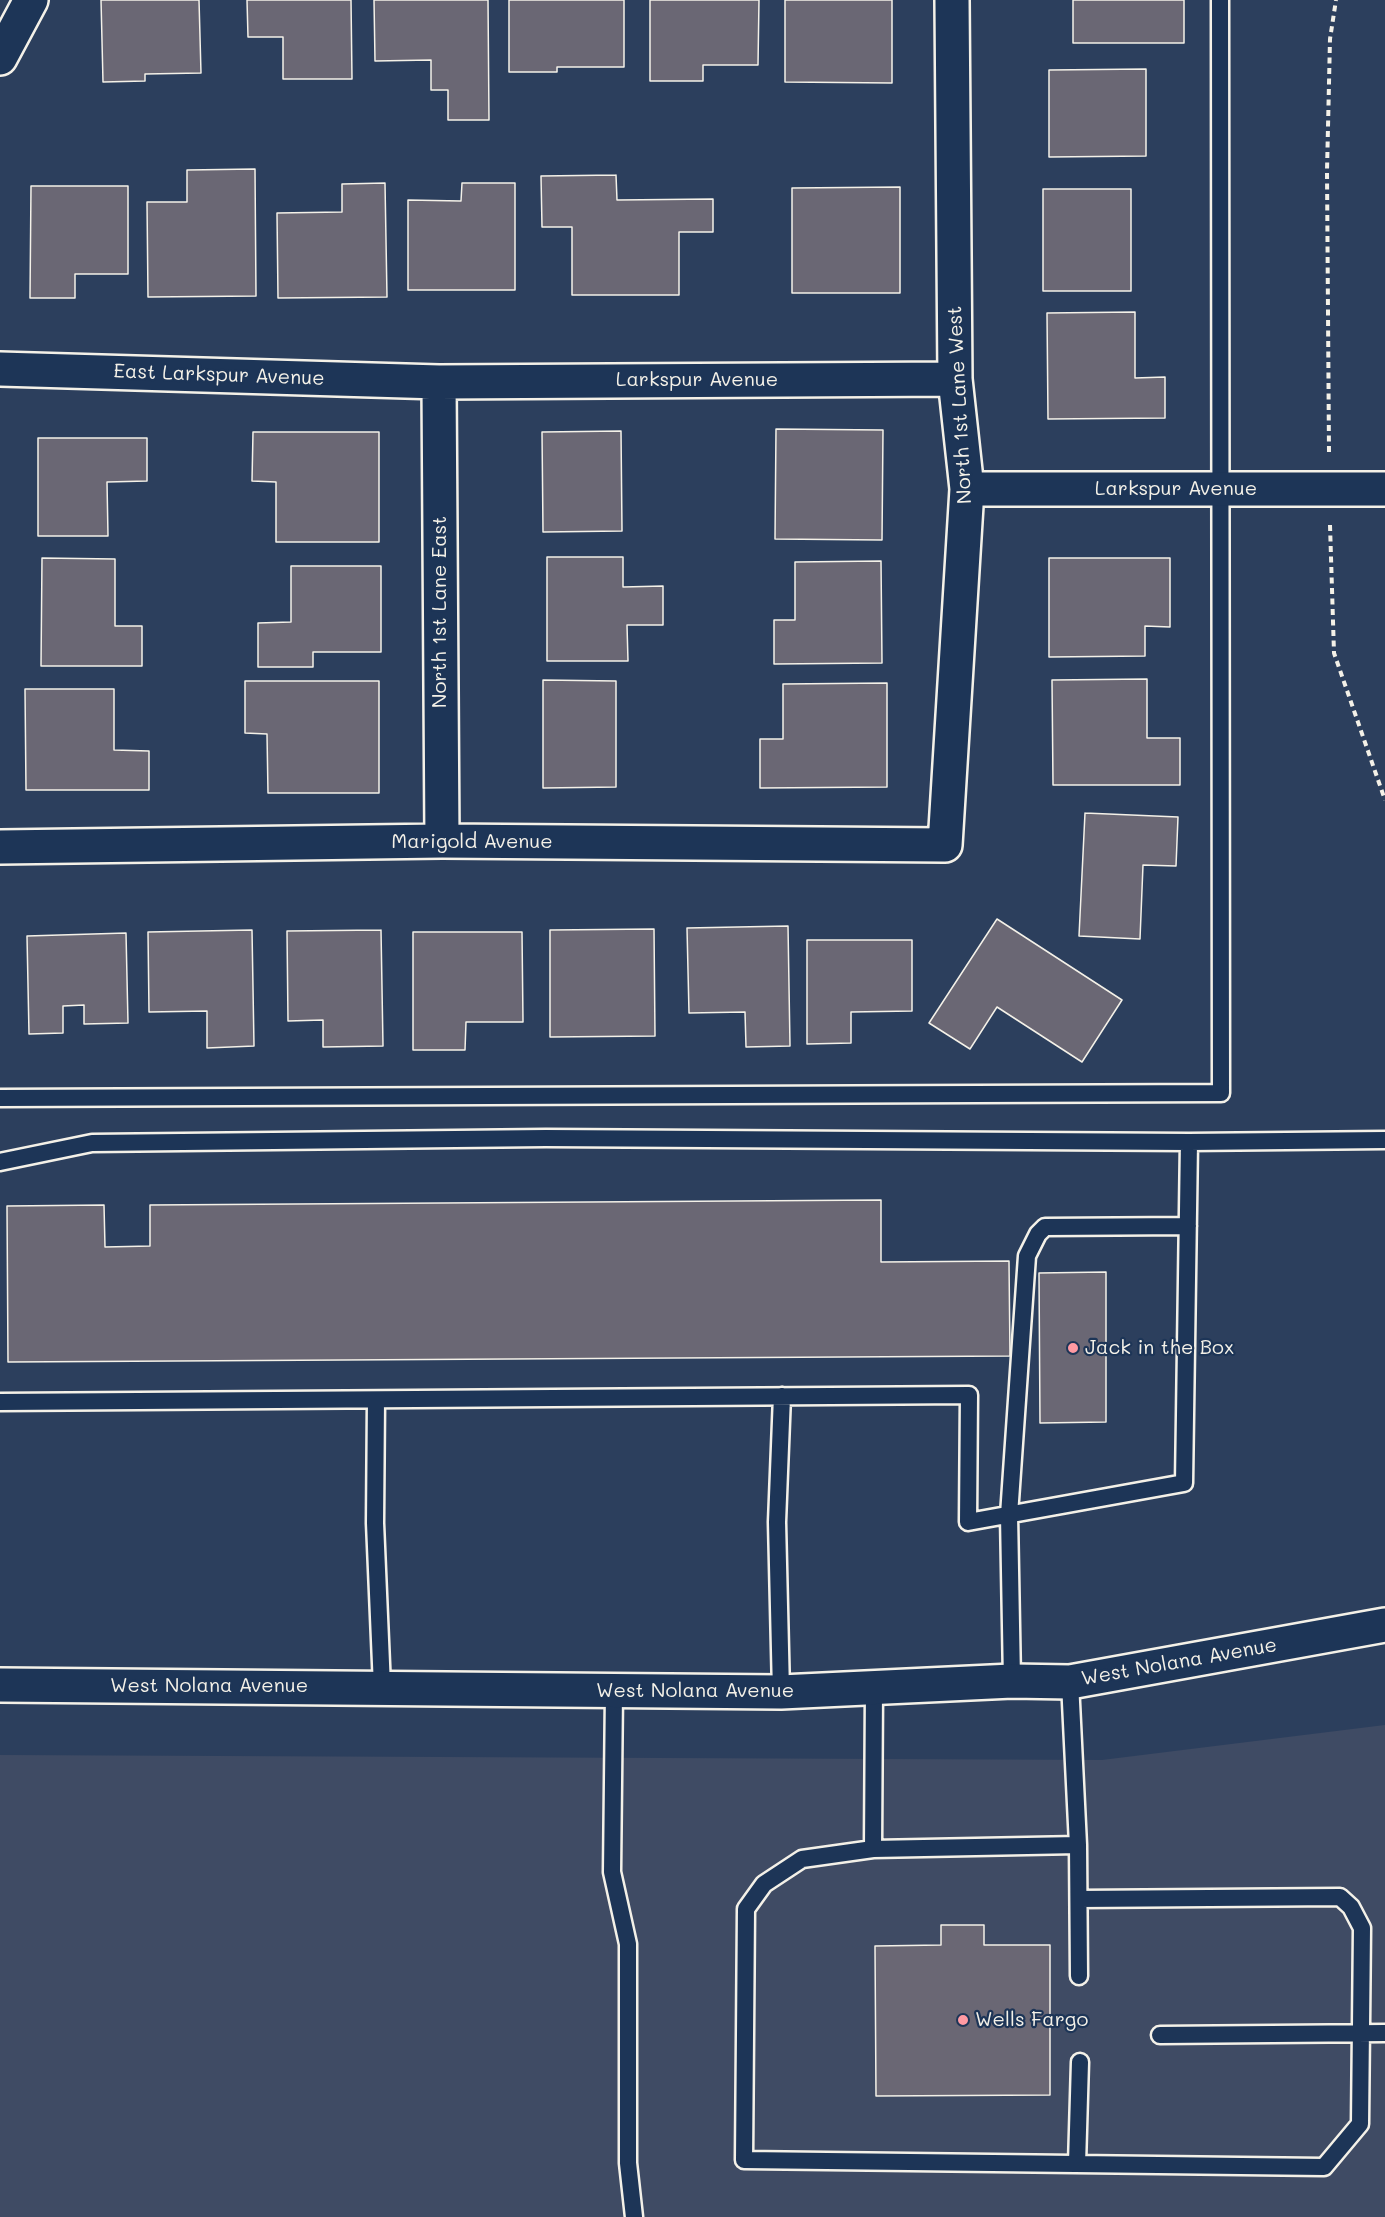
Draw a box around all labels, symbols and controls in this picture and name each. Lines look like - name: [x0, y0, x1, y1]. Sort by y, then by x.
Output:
- street label: North 1st Lane West: [943, 305, 977, 505]
- street label: East Larkspur Avenue: [113, 359, 325, 391]
- street label: Larkspur Avenue: [616, 368, 778, 392]
- street label: Larkspur Avenue: [1095, 477, 1257, 501]
- street label: North 1st Lane East: [428, 516, 452, 708]
- street label: Marigold Avenue: [391, 830, 553, 854]
- place label: Jack in the Box: [1085, 1336, 1234, 1360]
- marker: Jack in the Box: [1066, 1341, 1080, 1355]
- street label: West Nolana Avenue: [1079, 1633, 1279, 1691]
- street label: West Nolana Avenue: [110, 1674, 308, 1698]
- street label: West Nolana Avenue: [596, 1679, 794, 1703]
- place label: Wells Fargo: [975, 2008, 1088, 2032]
- marker: Wells Fargo: [956, 2013, 970, 2027]

